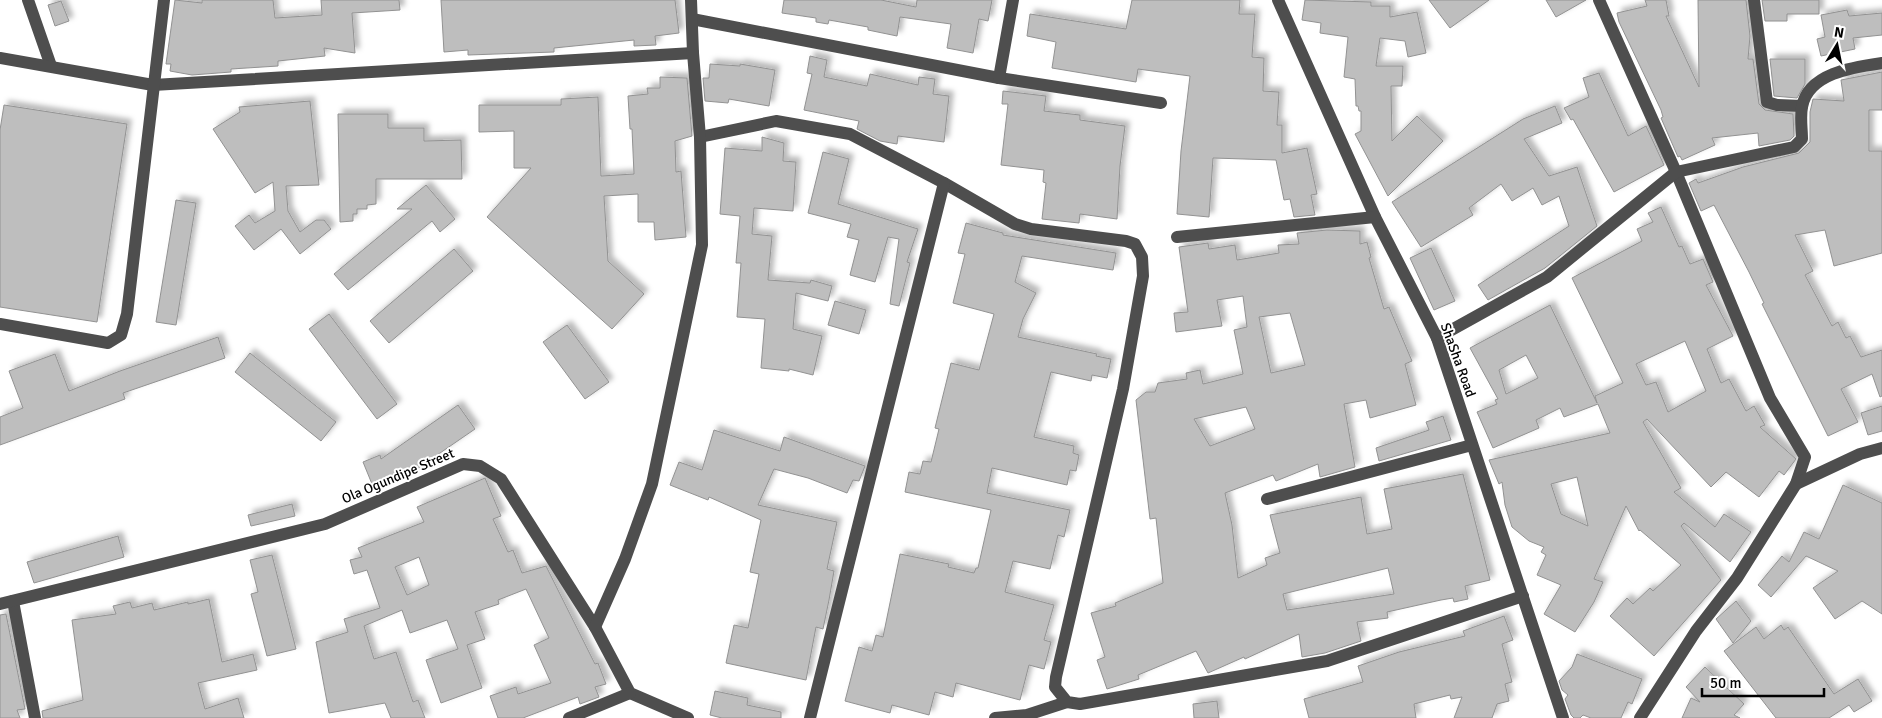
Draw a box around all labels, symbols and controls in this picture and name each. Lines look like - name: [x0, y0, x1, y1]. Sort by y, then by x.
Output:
- north arrow: [1812, 20, 1862, 70]
- text: N: [1833, 23, 1845, 42]
- street label: ShaSha Road: [1437, 320, 1479, 400]
- street label: Ola Ogundipe Street: [339, 445, 457, 507]
- scale bar: [1702, 666, 1824, 698]
- text: 50 m: [1710, 674, 1741, 692]

